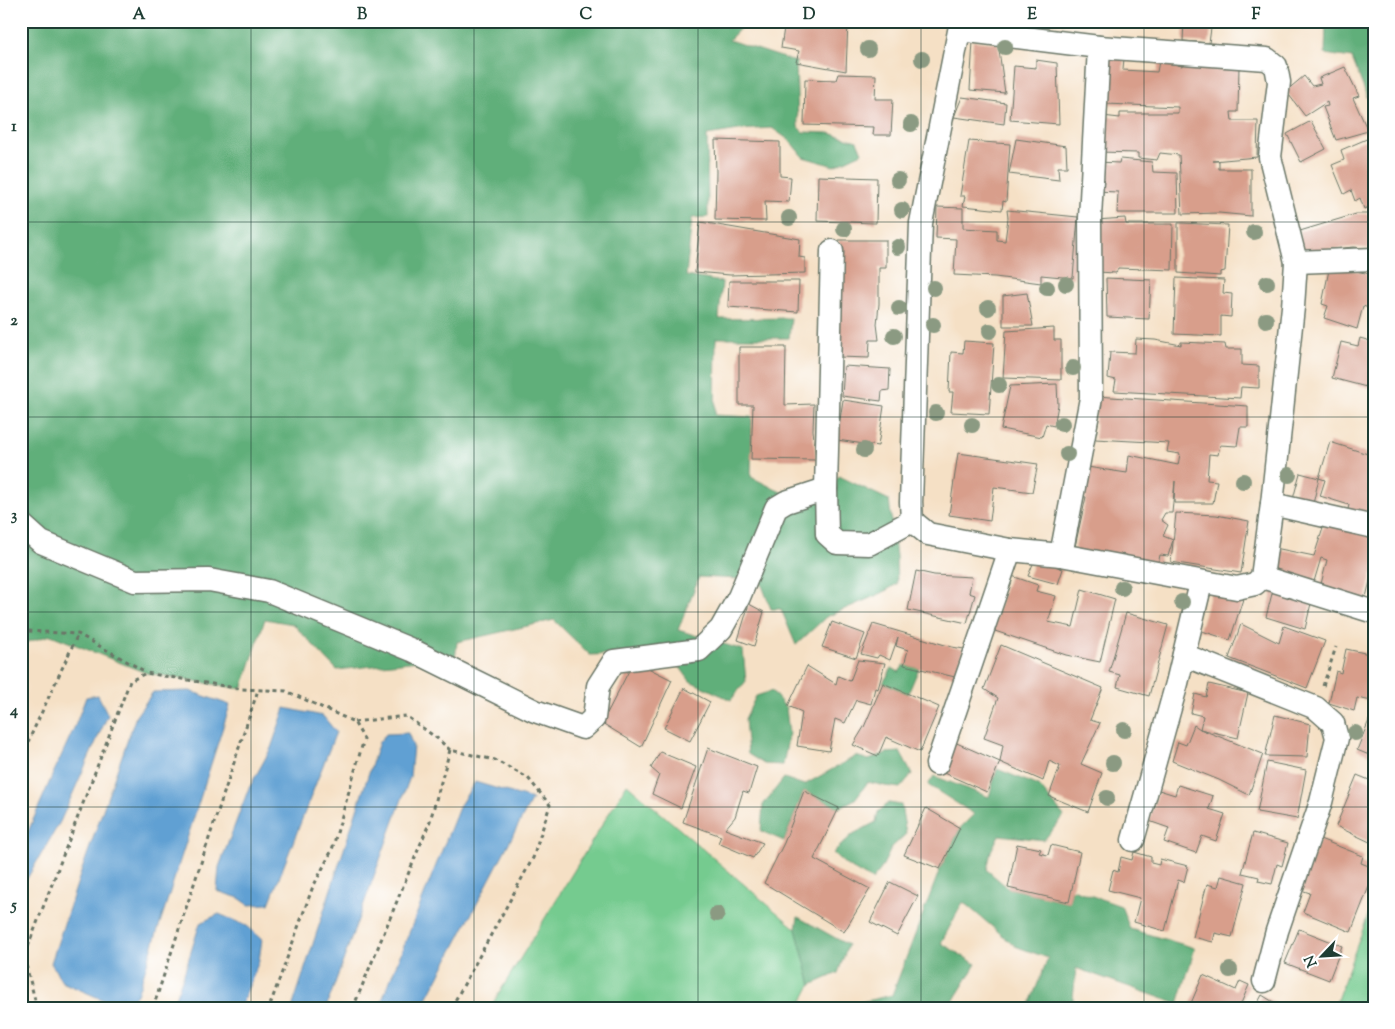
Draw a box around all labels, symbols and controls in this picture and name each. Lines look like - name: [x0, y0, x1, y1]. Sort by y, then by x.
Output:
- text: A: [133, 4, 146, 27]
- text: B: [357, 4, 367, 27]
- text: C: [580, 4, 593, 27]
- text: D: [803, 4, 816, 27]
- text: E: [1027, 4, 1037, 27]
- text: F: [1252, 4, 1261, 27]
- text: 1: [11, 116, 17, 139]
- text: 2: [10, 310, 18, 333]
- text: 3: [11, 505, 18, 528]
- text: 4: [9, 700, 18, 723]
- text: 5: [9, 895, 17, 918]
- north arrow: [1298, 932, 1348, 982]
- text: N: [1301, 951, 1323, 970]

